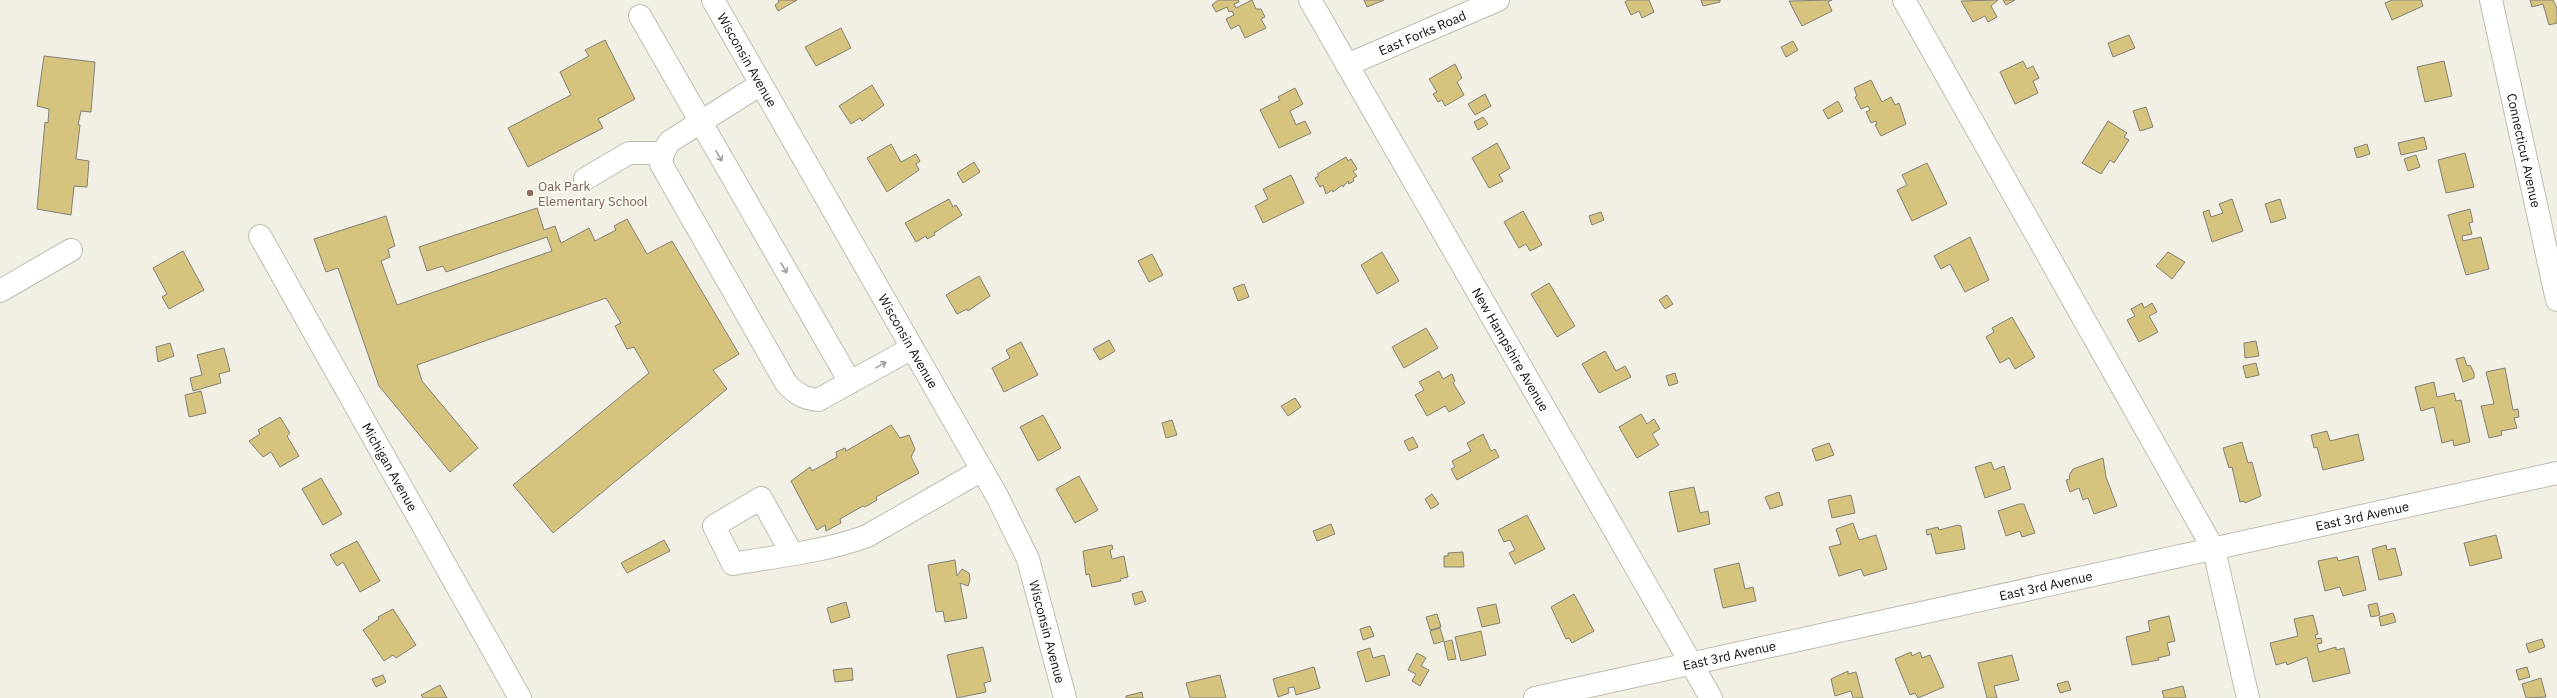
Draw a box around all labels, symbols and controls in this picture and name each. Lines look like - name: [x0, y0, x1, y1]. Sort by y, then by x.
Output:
- street label: East Forks Road: [1376, 6, 1469, 59]
- street label: Wisconsin Avenue: [714, 10, 781, 110]
- street label: Connecticut Avenue: [2503, 92, 2545, 209]
- one-way arrow: [715, 150, 723, 162]
- place label: Oak Park Elementary School: [538, 178, 648, 210]
- marker: Oak Park Elementary School: [525, 188, 535, 198]
- one-way arrow: [780, 262, 788, 274]
- street label: New Hampshire Avenue: [1469, 285, 1553, 414]
- street label: Wisconsin Avenue: [875, 291, 942, 391]
- one-way arrow: [875, 361, 887, 369]
- street label: Michigan Avenue: [358, 420, 422, 514]
- street label: East 3rd Avenue: [2314, 497, 2410, 534]
- street label: East 3rd Avenue: [1998, 567, 2094, 604]
- street label: Wisconsin Avenue: [1026, 578, 1069, 685]
- street label: East 3rd Avenue: [1681, 637, 1778, 674]

